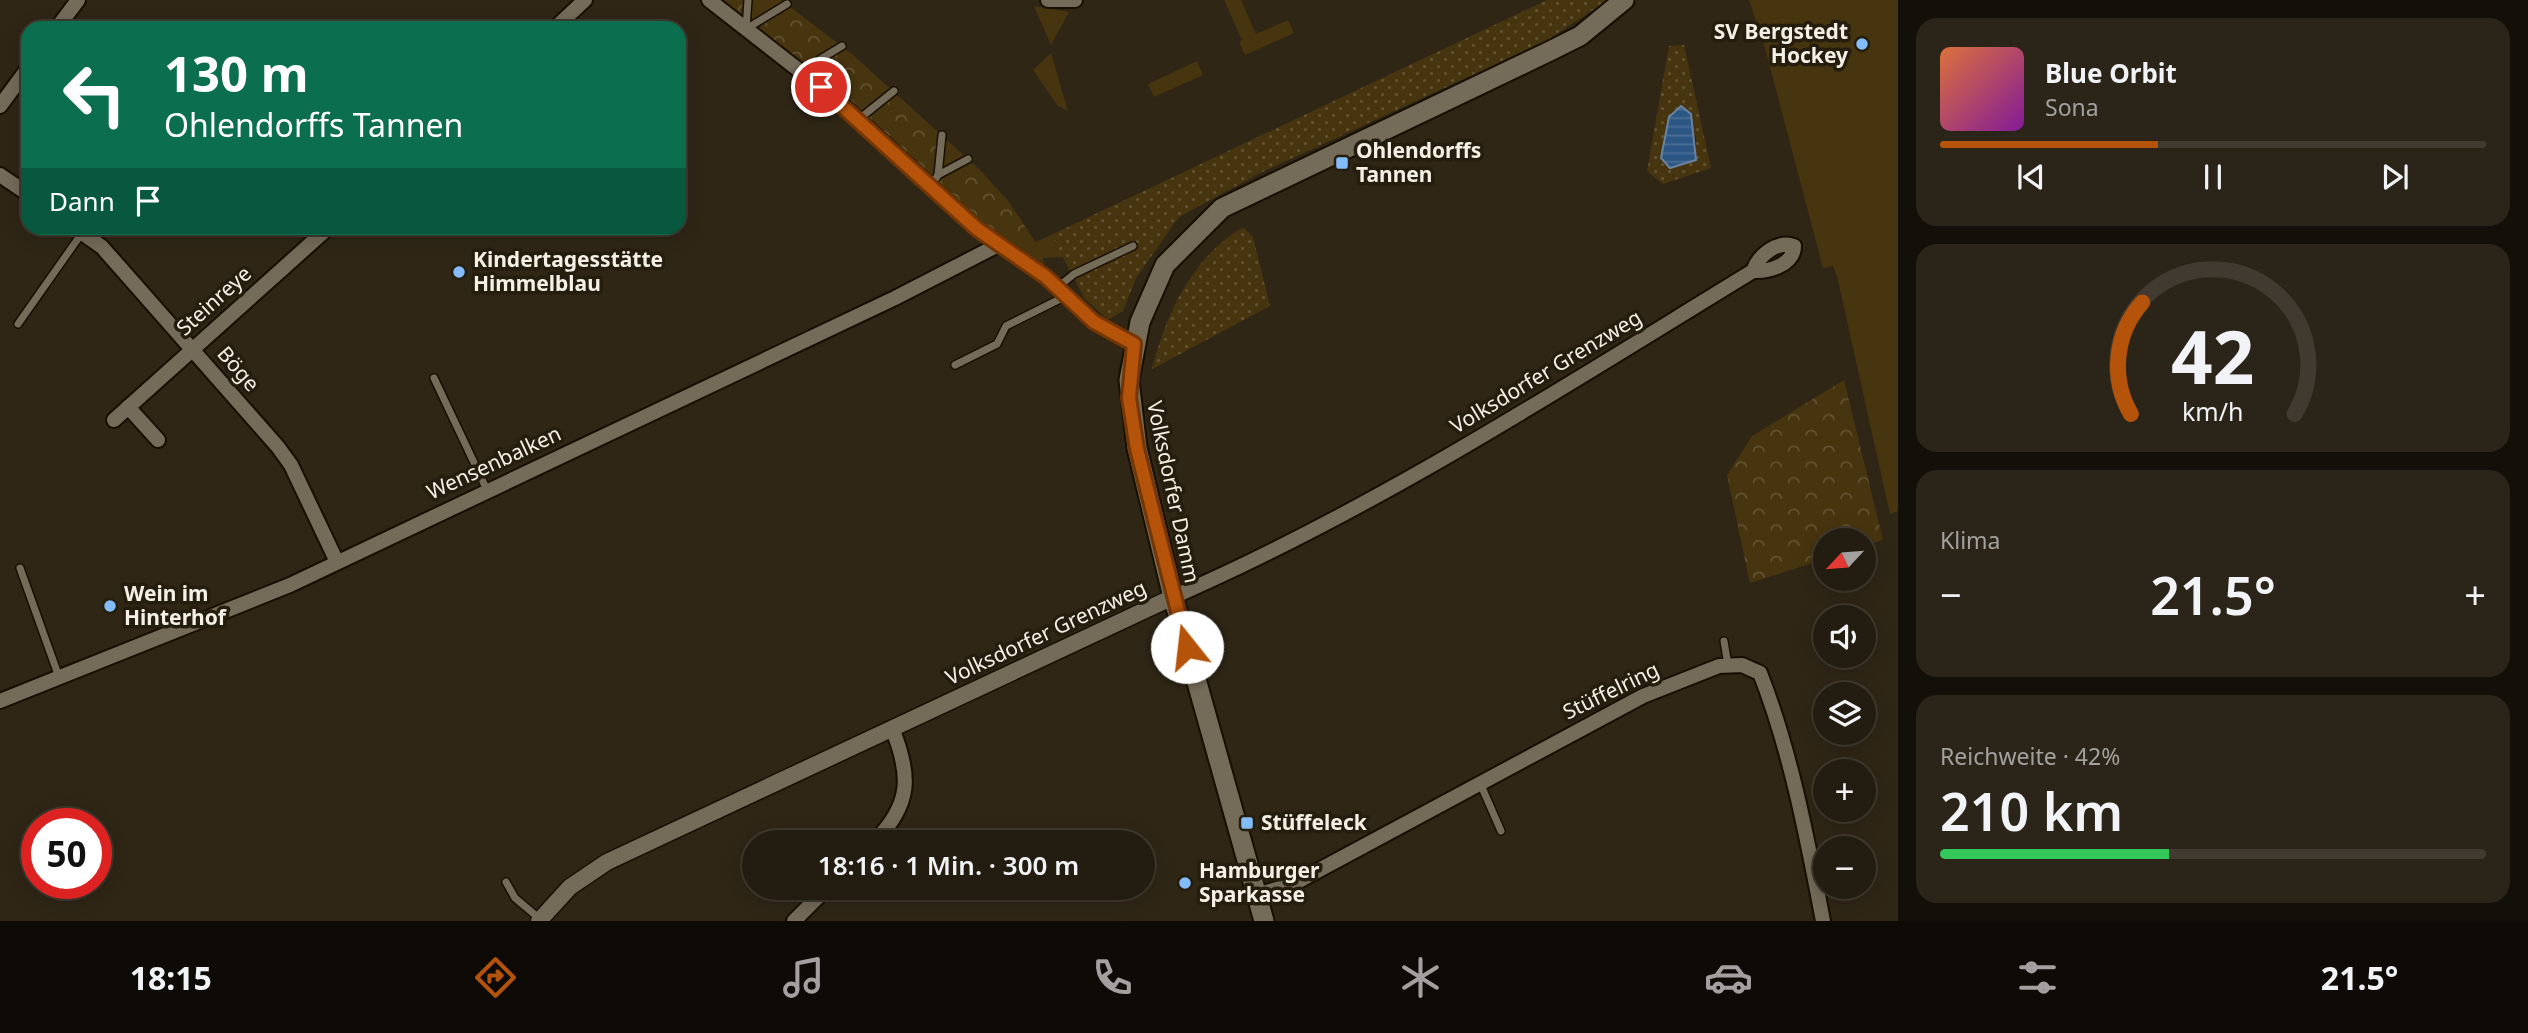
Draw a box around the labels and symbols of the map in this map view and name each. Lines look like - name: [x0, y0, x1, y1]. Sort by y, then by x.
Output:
- place label: SV Bergstedt Hockey: [1714, 17, 1848, 69]
- marker: SV Bergstedt Hockey: [1854, 36, 1870, 52]
- pin: [791, 57, 851, 117]
- place label: Ohlendorffs Tannen: [1356, 136, 1481, 188]
- marker: Ohlendorffs Tannen: [1334, 155, 1350, 171]
- place label: Kindertagesstätte Himmelblau: [473, 245, 663, 297]
- street label: Steinreye: [170, 259, 257, 341]
- marker: Kindertagesstätte Himmelblau: [451, 264, 467, 280]
- street label: Volksdorfer Grenzweg: [1445, 303, 1646, 439]
- street label: Böge: [211, 340, 266, 397]
- street label: Volksdorfer Damm: [1141, 398, 1207, 585]
- street label: Wensenbalken: [422, 419, 565, 505]
- north arrow: [1813, 528, 1876, 592]
- street label: Volksdorfer Grenzweg: [941, 573, 1151, 691]
- place label: Wein im Hinterhof: [124, 579, 228, 631]
- marker: Wein im Hinterhof: [102, 598, 118, 614]
- position arrow: [1150, 610, 1224, 684]
- street label: Stüffelring: [1558, 655, 1663, 725]
- speed limit sign: 50: [21, 808, 112, 899]
- place label: Stüffeleck: [1261, 808, 1368, 836]
- marker: Stüffeleck: [1239, 815, 1255, 831]
- place label: Hamburger Sparkasse: [1199, 856, 1320, 908]
- marker: Hamburger Sparkasse: [1177, 875, 1193, 891]

